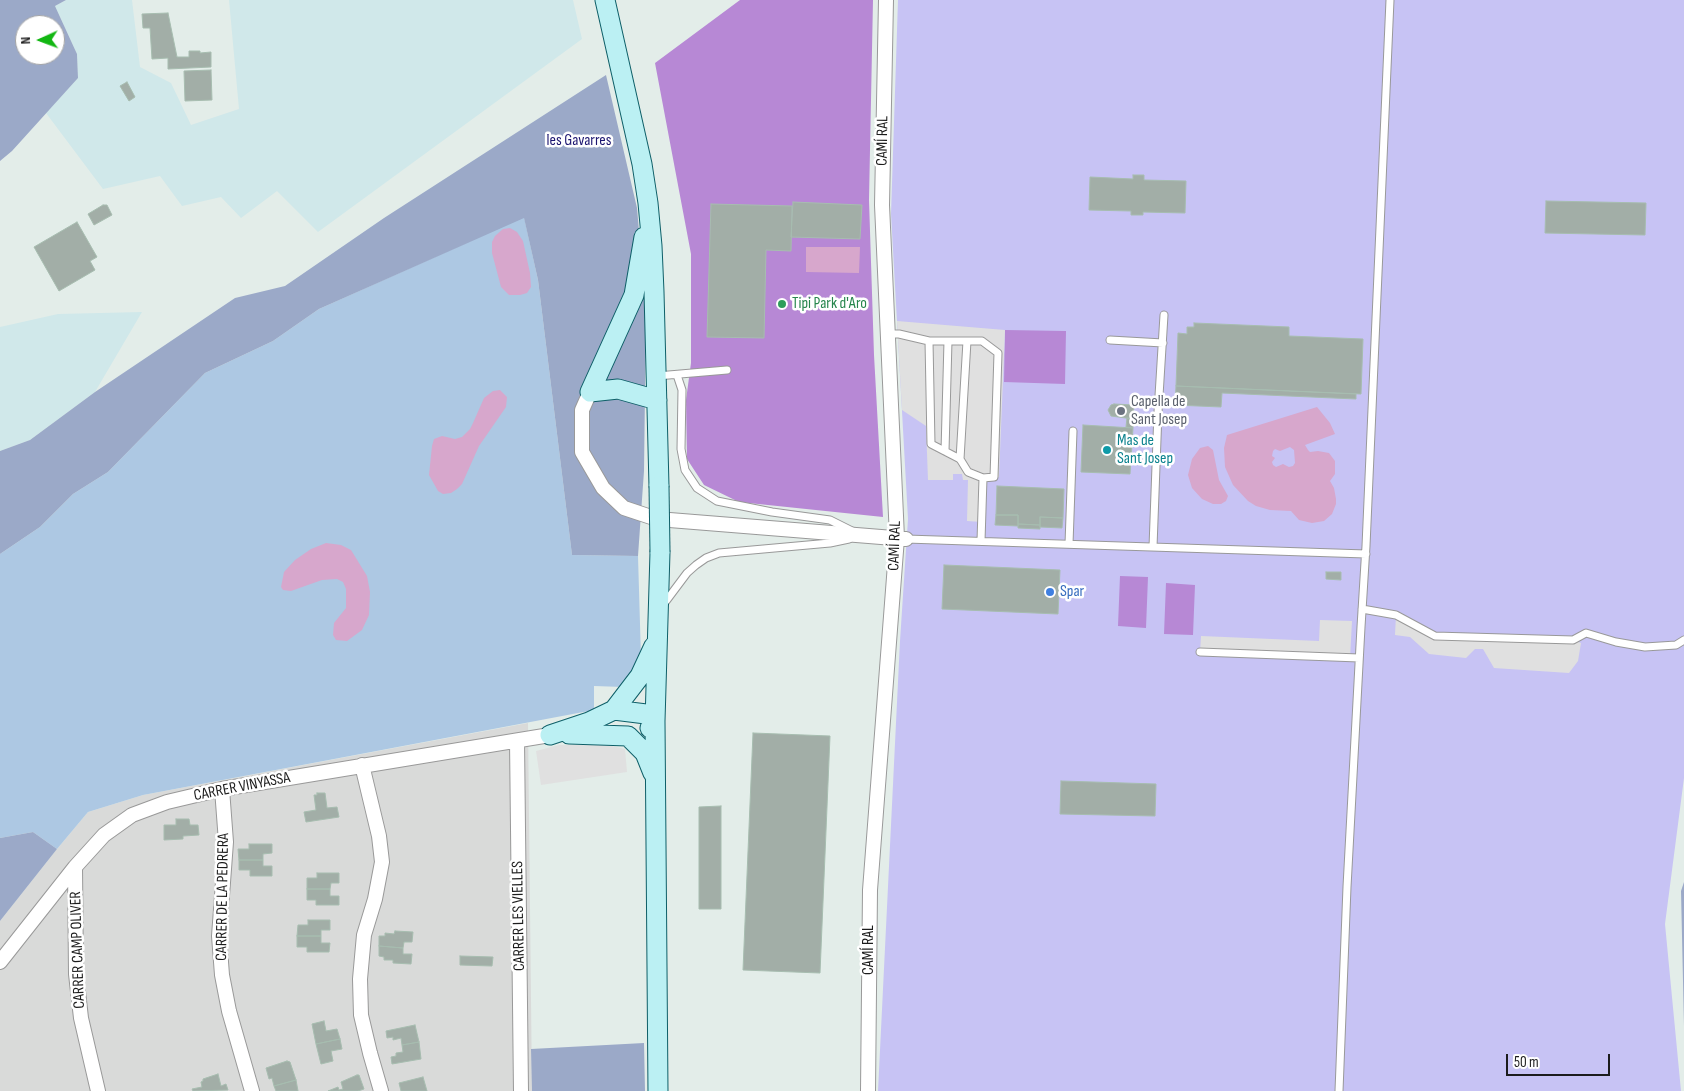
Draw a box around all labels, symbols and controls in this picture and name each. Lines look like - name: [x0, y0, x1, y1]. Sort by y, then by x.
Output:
- north arrow: [15, 15, 65, 65]
- text: N: [17, 36, 34, 45]
- street label: CAMÍ RAL: [873, 116, 893, 166]
- park label: les Gavarres: [547, 131, 611, 151]
- place label: Tipi Park d'Aro: [792, 294, 867, 314]
- marker: Tipi Park d'Aro: [776, 298, 788, 310]
- place label: Capella de Sant Josep: [1131, 392, 1187, 430]
- marker: Capella de Sant Josep: [1115, 405, 1127, 417]
- place label: Mas de Sant Josep: [1117, 431, 1173, 469]
- marker: Mas de Sant Josep: [1101, 444, 1113, 456]
- street label: CAMÍ RAL: [885, 521, 905, 571]
- place label: Spar: [1060, 582, 1084, 602]
- marker: Spar: [1044, 586, 1056, 598]
- street label: CARRER VINYASSA: [192, 768, 292, 806]
- street label: CARRER DE LA PEDRERA: [212, 833, 234, 961]
- street label: CARRER LES VIELLES: [508, 861, 530, 971]
- street label: CARRER CAMP OLIVER: [66, 891, 90, 1009]
- street label: CAMÍ RAL: [859, 925, 879, 975]
- scale bar: [1509, 1044, 1613, 1076]
- text: 50 m: [1514, 1053, 1539, 1072]

